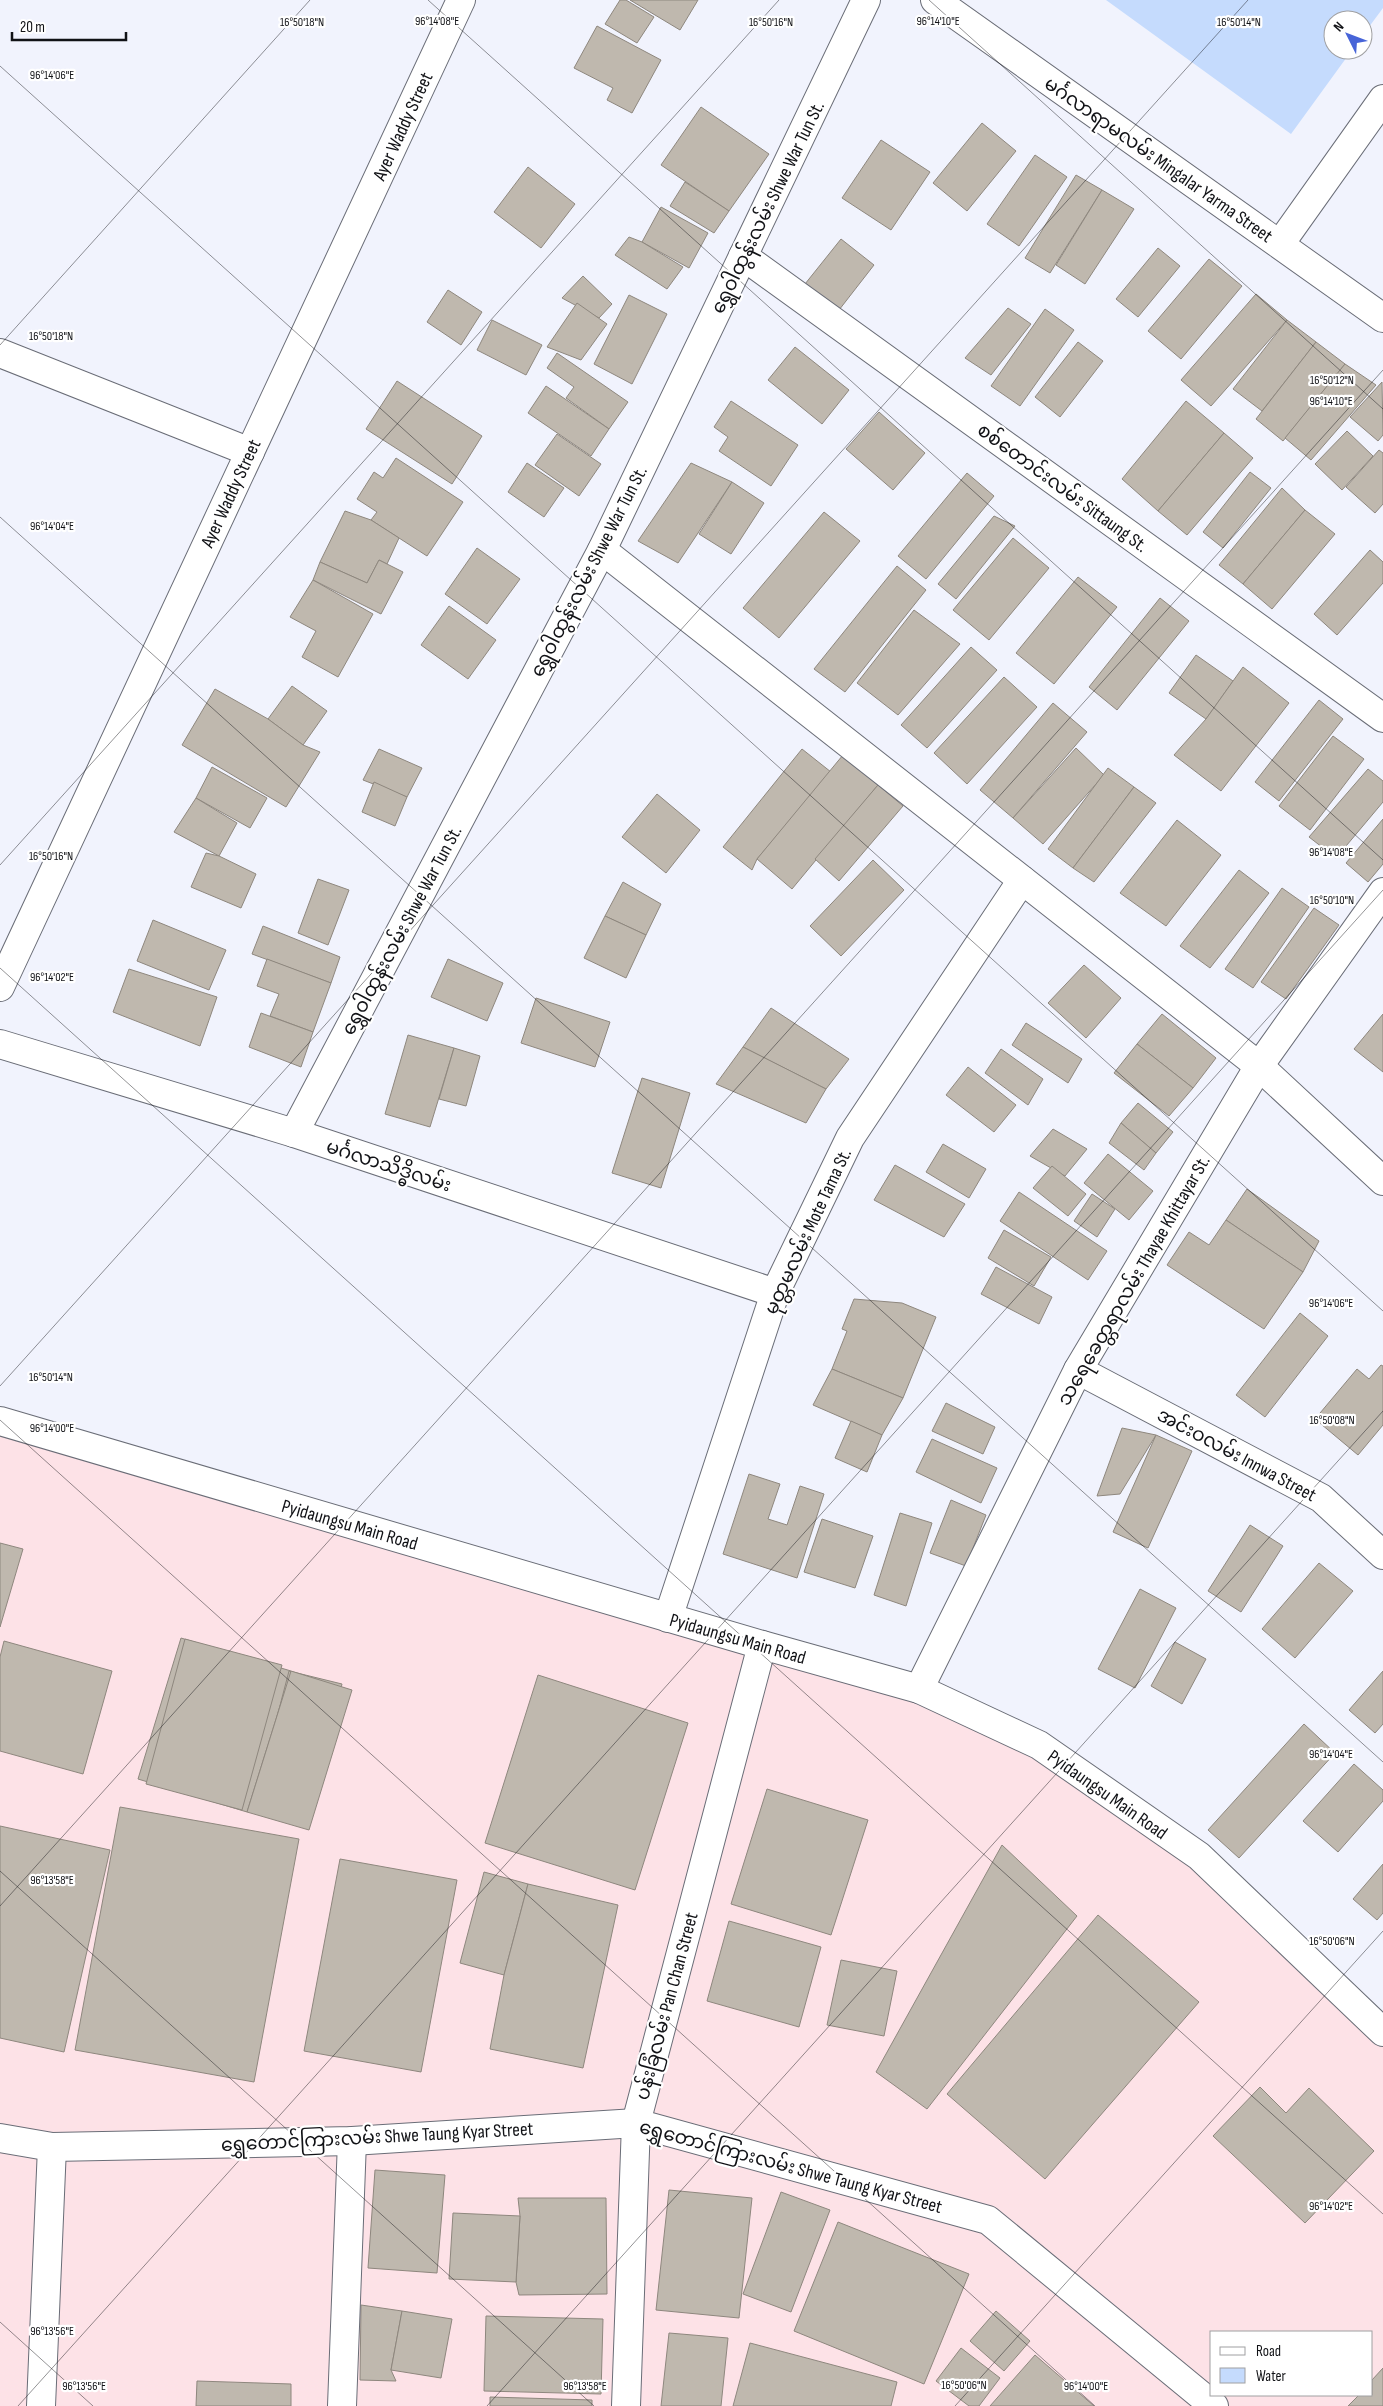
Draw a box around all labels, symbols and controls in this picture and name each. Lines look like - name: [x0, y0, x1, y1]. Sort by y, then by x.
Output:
- scale bar: [12, 10, 126, 42]
- north arrow: [1323, 10, 1373, 60]
- text: 96°14'08"E: [415, 14, 459, 29]
- text: 96°14'10"E: [916, 14, 960, 29]
- text: 16°50'18"N: [280, 15, 324, 30]
- text: 16°50'16"N: [749, 15, 793, 30]
- text: 16°50'14"N: [1217, 15, 1261, 30]
- text: 20 m: [20, 18, 45, 37]
- text: N: [1330, 18, 1348, 35]
- text: 96°14'06"E: [30, 68, 74, 83]
- street label: Ayer Waddy Street: [368, 69, 439, 185]
- street label: မင်္ဂလာရာမလမ်း Mingalar Yarma Street: [1038, 69, 1279, 251]
- street label: ရွှေဝါထွန်းလမ်း Shwe War Tun St.: [703, 96, 833, 319]
- text: 16°50'18"N: [29, 329, 73, 344]
- text: 16°50'12"N: [1310, 373, 1354, 388]
- text: 96°14'10"E: [1309, 394, 1353, 409]
- street label: စစ်တောင်းလမ်း Sittaung St.: [972, 415, 1154, 558]
- street label: Ayer Waddy Street: [196, 436, 267, 552]
- street label: ရွှေဝါထွန်းလမ်း Shwe War Tun St.: [522, 461, 655, 682]
- text: 96°14'04"E: [30, 519, 74, 534]
- street label: ရွှေဝါထွန်းလမ်း Shwe War Tun St.: [334, 820, 470, 1041]
- text: 96°14'08"E: [1309, 845, 1353, 860]
- text: 16°50'16"N: [29, 849, 73, 864]
- text: 16°50'10"N: [1310, 893, 1354, 908]
- text: 96°14'02"E: [30, 970, 74, 985]
- street label: မင်္ဂလာသိဒ္ဓိလမ်း: [322, 1132, 455, 1201]
- street label: မုတ္တမလမ်း Mote Tama St.: [756, 1143, 861, 1320]
- street label: သရေခေတ္တရာလမ်း Thayae Khittayar St.: [1050, 1150, 1218, 1411]
- text: 96°14'06"E: [1309, 1296, 1353, 1311]
- text: 16°50'14"N: [29, 1370, 73, 1385]
- street label: အင်းဝလမ်း Innwa Street: [1153, 1400, 1322, 1507]
- text: 16°50'08"N: [1309, 1413, 1355, 1428]
- text: 96°14'00"E: [30, 1421, 74, 1436]
- street label: Pyidaungsu Main Road: [279, 1495, 420, 1556]
- street label: Pyidaungsu Main Road: [667, 1609, 808, 1670]
- street label: Pyidaungsu Main Road: [1043, 1745, 1171, 1845]
- text: 96°14'04"E: [1309, 1747, 1353, 1762]
- text: 96°13'58"E: [30, 1873, 74, 1888]
- street label: ပန်းခြံလမ်း Pan Chan Street: [627, 1909, 707, 2104]
- text: 16°50'06"N: [1309, 1934, 1355, 1949]
- street label: ရွှေတောင်ကြားလမ်း Shwe Taung Kyar Street: [636, 2112, 946, 2222]
- street label: ရွှေတောင်ကြားလမ်း Shwe Taung Kyar Street: [220, 2114, 534, 2160]
- text: 96°14'02"E: [1309, 2199, 1353, 2214]
- text: 96°13'56"E: [30, 2324, 74, 2339]
- legend: [1210, 2331, 1373, 2396]
- text: Road: [1256, 2342, 1281, 2361]
- text: Water: [1256, 2367, 1287, 2386]
- text: 16°50'06"N: [941, 2378, 987, 2393]
- text: 96°13'56"E: [62, 2379, 106, 2394]
- text: 96°13'58"E: [563, 2379, 607, 2394]
- text: 96°14'00"E: [1064, 2379, 1108, 2394]

